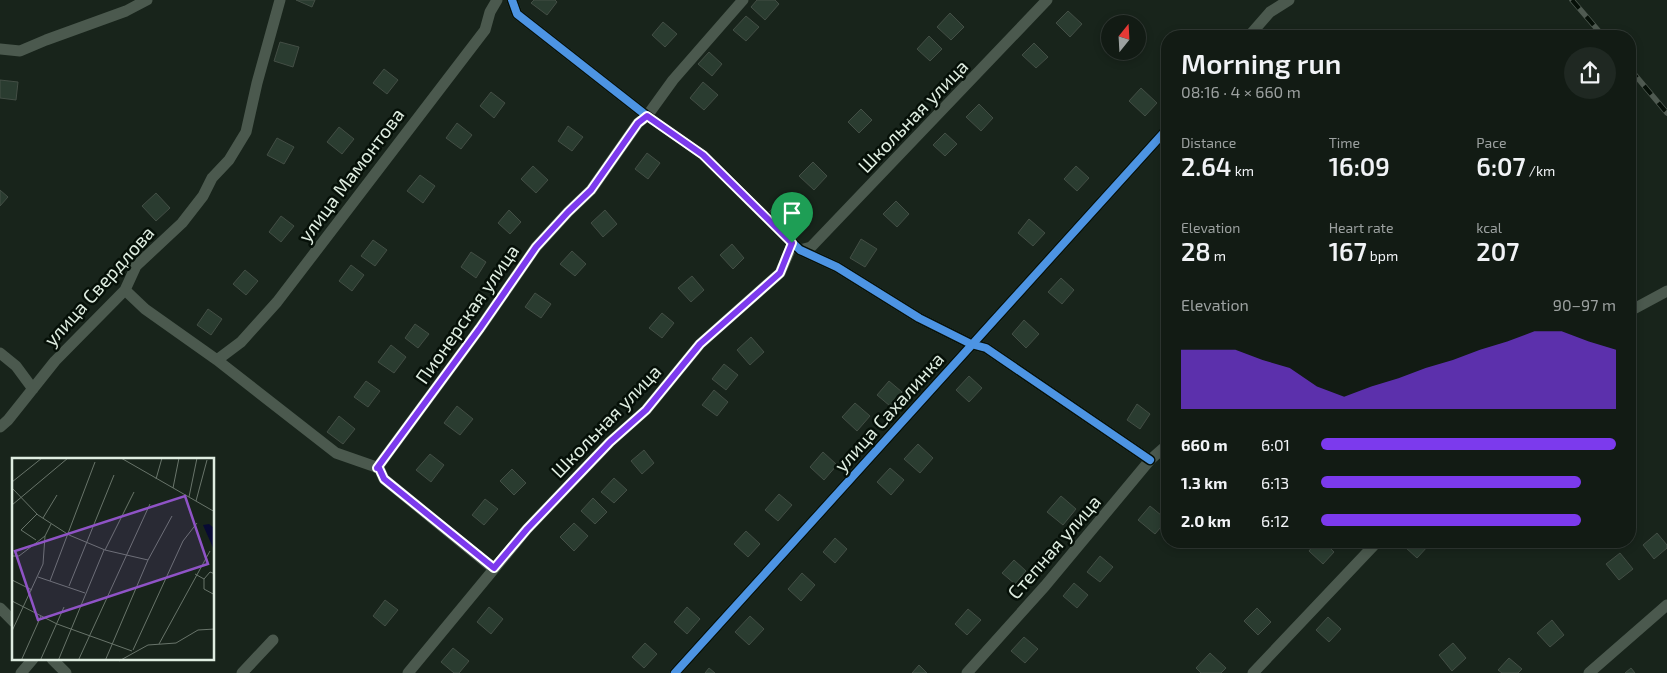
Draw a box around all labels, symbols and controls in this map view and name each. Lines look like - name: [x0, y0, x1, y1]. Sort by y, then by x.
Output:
- north arrow: [1101, 15, 1146, 60]
- map controls: [1101, 15, 1146, 60]
- text: Morning run: [1181, 46, 1341, 80]
- button: share: [1564, 47, 1616, 99]
- street label: Школьная улица: [853, 54, 973, 178]
- text: 08:16 · 4 × 660 m: [1181, 82, 1301, 101]
- street label: улица Мамонтова: [293, 103, 409, 247]
- text: Distance: [1181, 134, 1236, 151]
- text: Time: [1329, 134, 1360, 151]
- text: Pace: [1476, 134, 1506, 151]
- text: 2.64: [1181, 151, 1232, 181]
- text: 16:09: [1329, 151, 1390, 181]
- text: 6:07: [1476, 151, 1526, 181]
- text: km: [1232, 162, 1254, 179]
- text: /km: [1526, 162, 1555, 179]
- pin: [771, 192, 813, 243]
- icon: arrive: [778, 199, 806, 227]
- text: Elevation: [1181, 219, 1240, 236]
- text: Heart rate: [1329, 219, 1393, 236]
- text: kcal: [1476, 219, 1502, 236]
- street label: улица Свердлова: [39, 221, 159, 351]
- text: 28: [1181, 236, 1211, 266]
- text: 167: [1329, 236, 1367, 266]
- text: 207: [1476, 236, 1519, 266]
- street label: Пионерская улица: [410, 240, 524, 388]
- text: m: [1211, 247, 1226, 264]
- text: bpm: [1367, 247, 1398, 264]
- text: Elevation: [1181, 295, 1249, 314]
- text: 90–97 m: [1553, 295, 1616, 314]
- street label: улица Сахалинка: [829, 347, 949, 477]
- street label: Школьная улица: [546, 359, 666, 483]
- text: 660 m: [1181, 435, 1228, 454]
- text: 6:01: [1261, 435, 1290, 454]
- inset map: [12, 458, 215, 660]
- text: 1.3 km: [1181, 473, 1227, 492]
- text: 6:13: [1261, 473, 1289, 492]
- street label: Степная улица: [1002, 490, 1106, 604]
- text: 2.0 km: [1181, 511, 1231, 530]
- text: 6:12: [1261, 511, 1289, 530]

